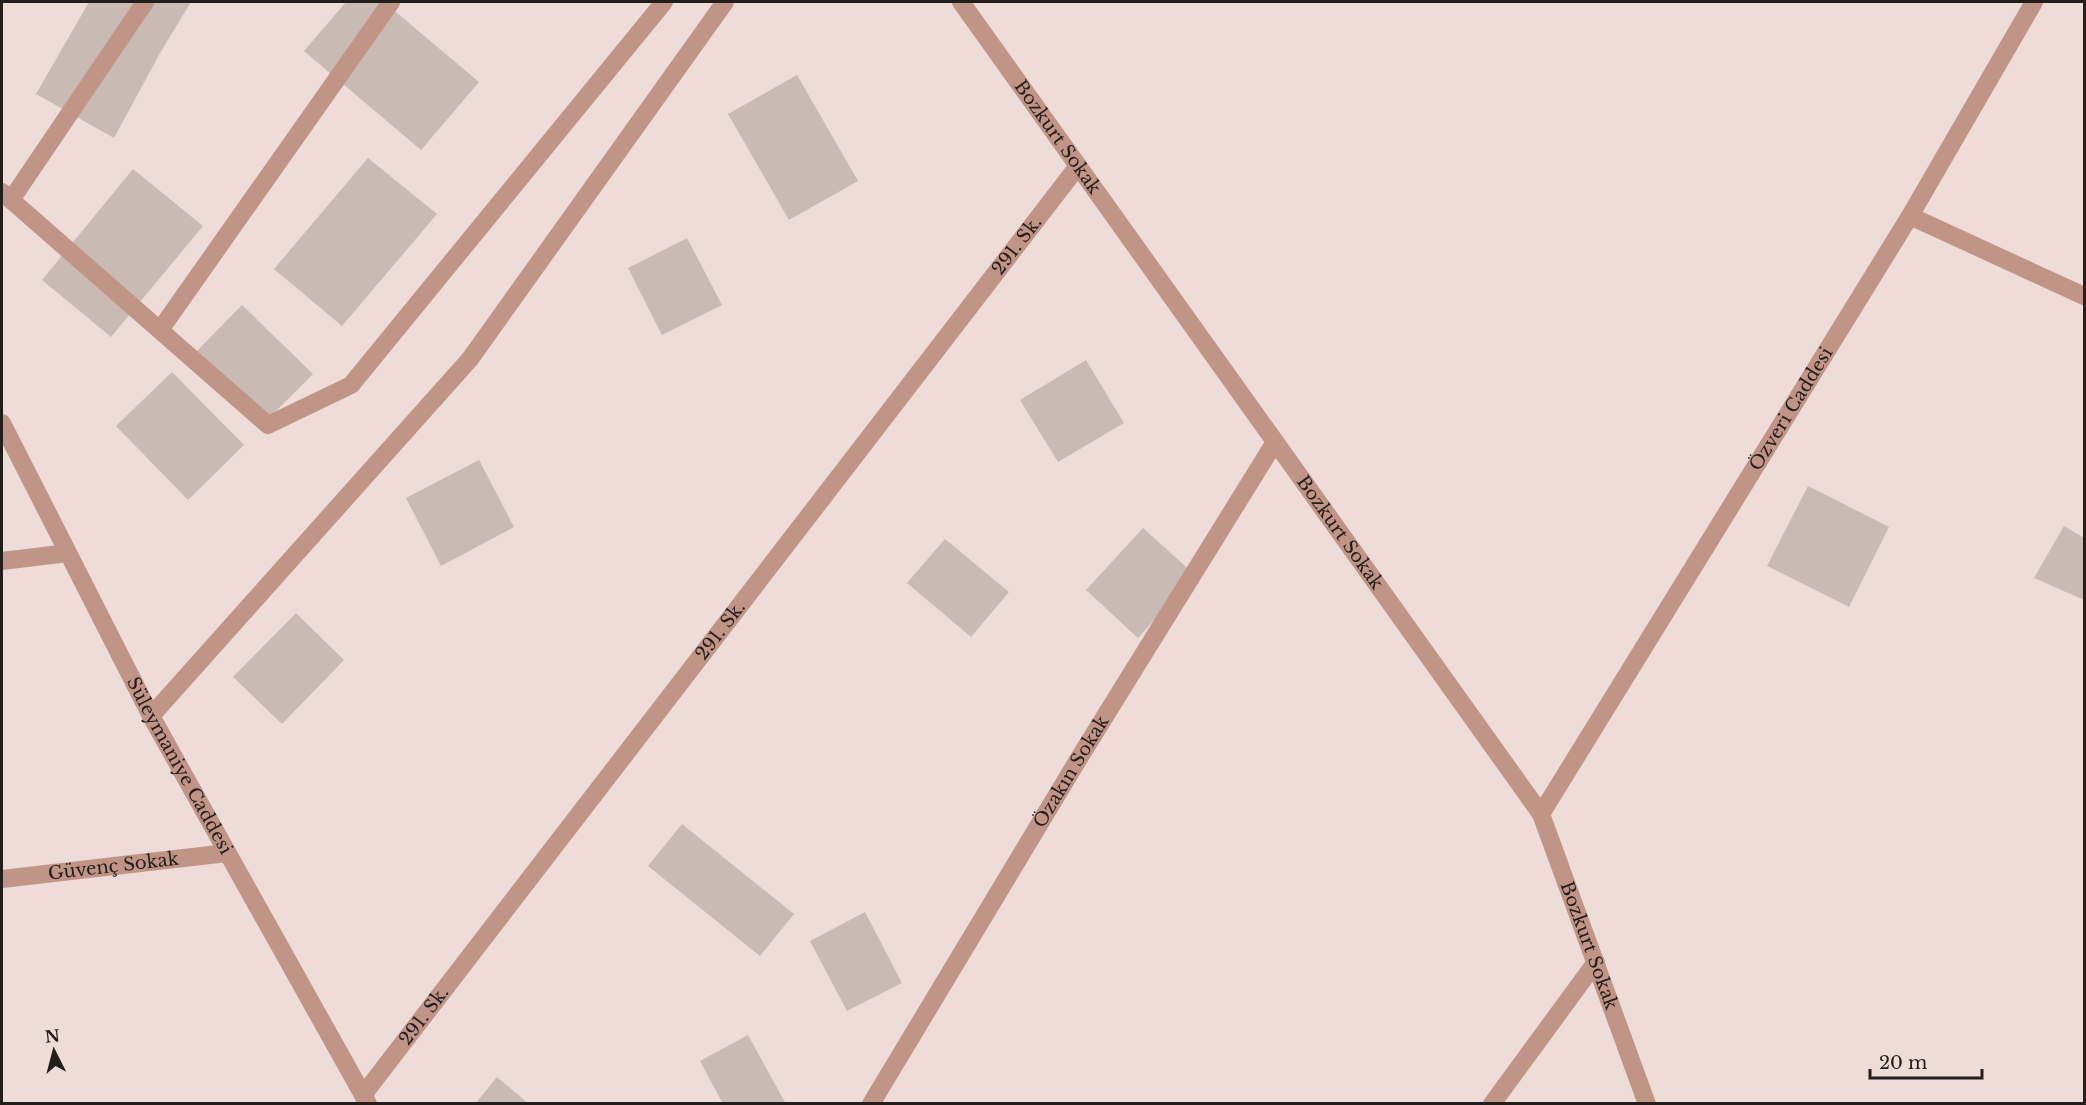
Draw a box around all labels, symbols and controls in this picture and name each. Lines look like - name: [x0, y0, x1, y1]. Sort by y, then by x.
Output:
- street label: Bozkurt Sokak: [1009, 76, 1106, 198]
- street label: 291. Sk.: [987, 212, 1046, 279]
- street label: Özveri Caddesi: [1744, 343, 1837, 475]
- street label: Bozkurt Sokak: [1292, 471, 1388, 594]
- street label: 291. Sk.: [691, 597, 750, 664]
- street label: Süleymaniye Caddesi: [122, 673, 237, 858]
- street label: Özakın Sokak: [1028, 712, 1114, 832]
- street label: Güvenç Sokak: [47, 848, 180, 885]
- street label: Bozkurt Sokak: [1556, 879, 1623, 1013]
- street label: 291. Sk.: [394, 982, 453, 1049]
- north arrow: [24, 1021, 84, 1081]
- text: N: [44, 1025, 61, 1047]
- scale bar: [1870, 1042, 1982, 1080]
- text: 20 m: [1879, 1052, 1927, 1074]

